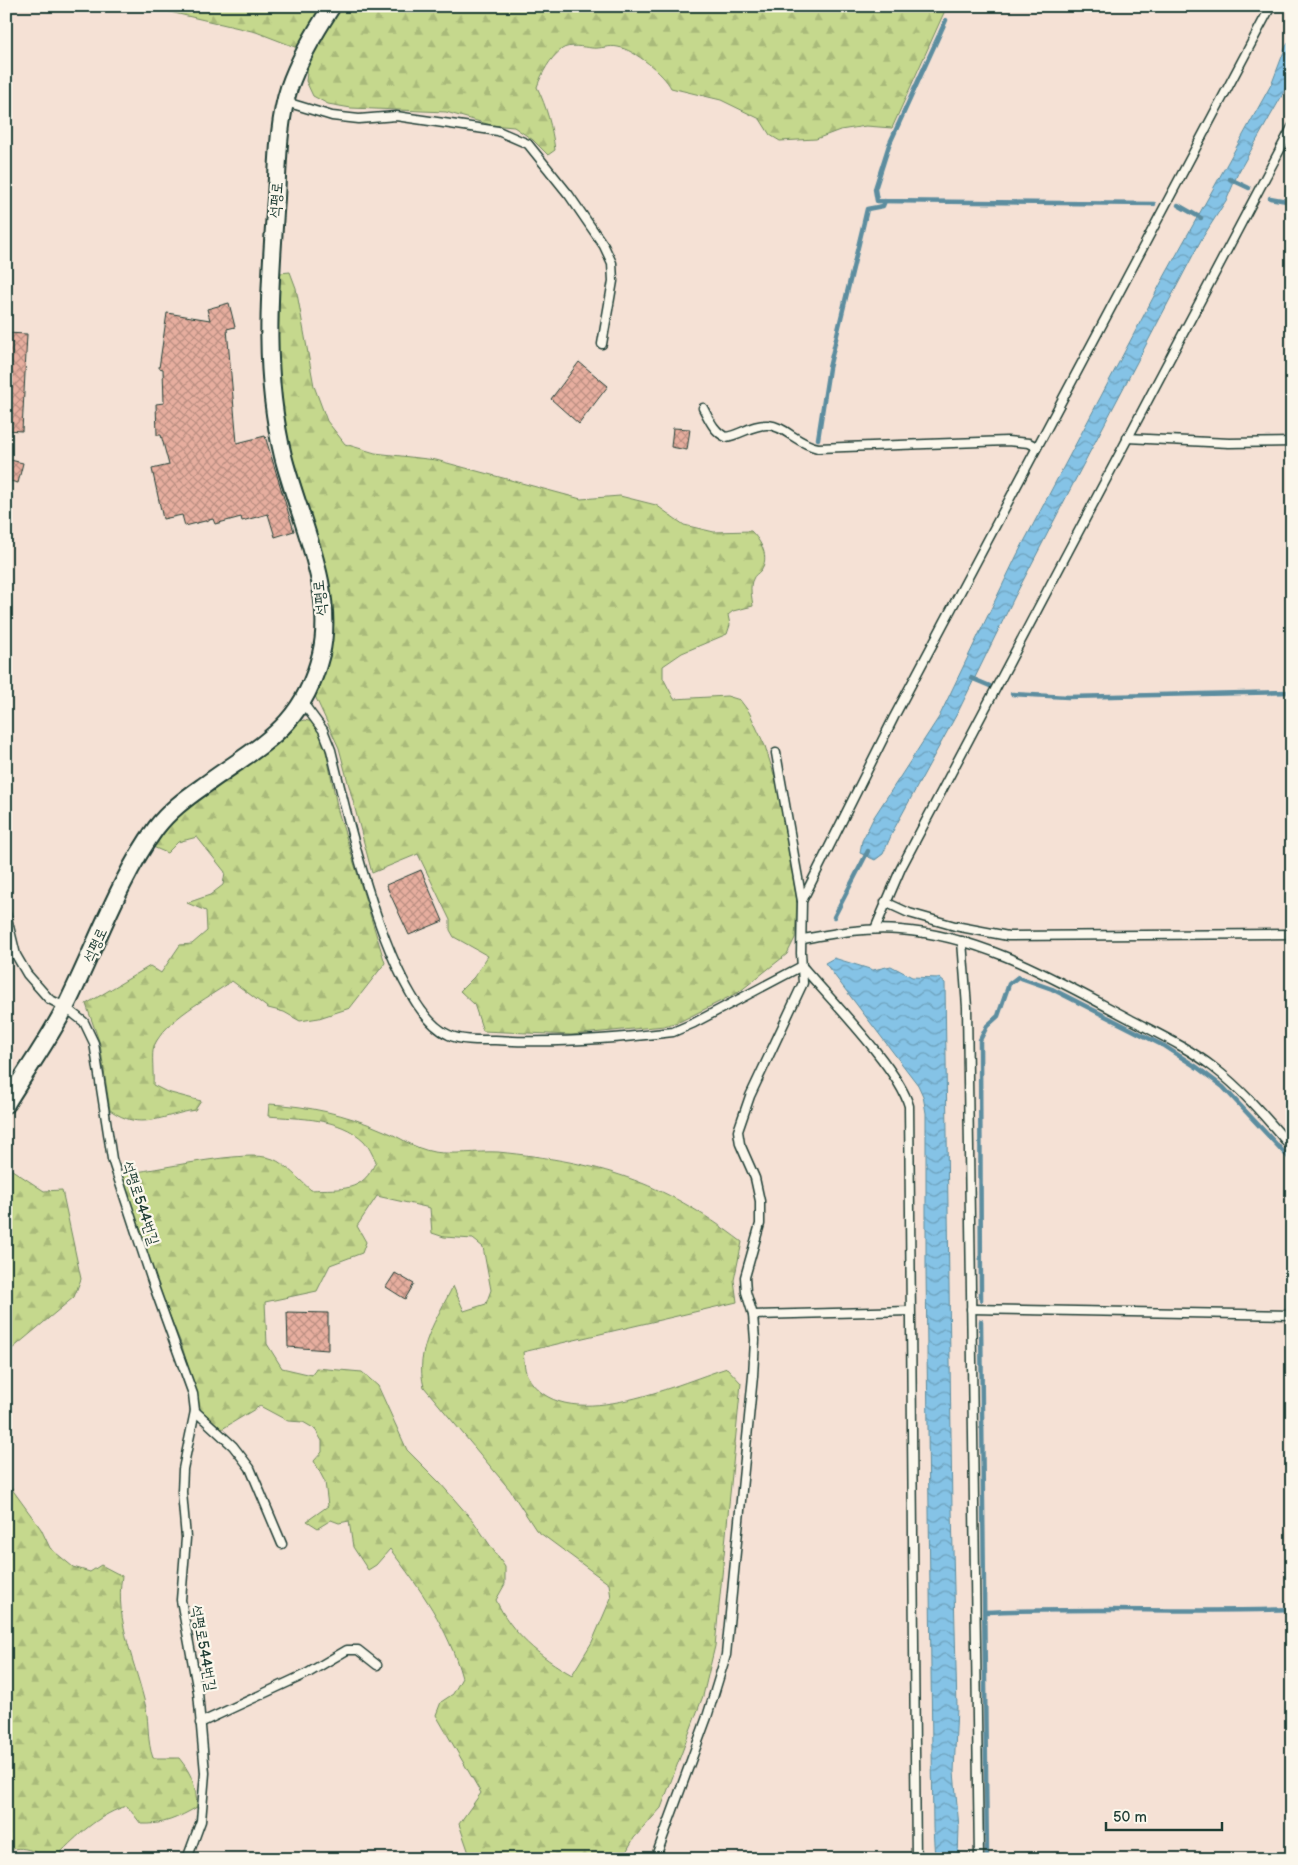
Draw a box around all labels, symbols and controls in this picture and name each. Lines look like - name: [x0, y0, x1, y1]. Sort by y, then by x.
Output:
- street label: 석평로: [266, 181, 287, 219]
- street label: 석평로: [309, 579, 332, 617]
- street label: 석평로: [79, 925, 112, 966]
- street label: 석평로544번길: [118, 1159, 163, 1248]
- street label: 석평로544번길: [187, 1603, 220, 1693]
- scale bar: [1106, 1800, 1222, 1832]
- text: 50 m: [1113, 1808, 1147, 1827]

